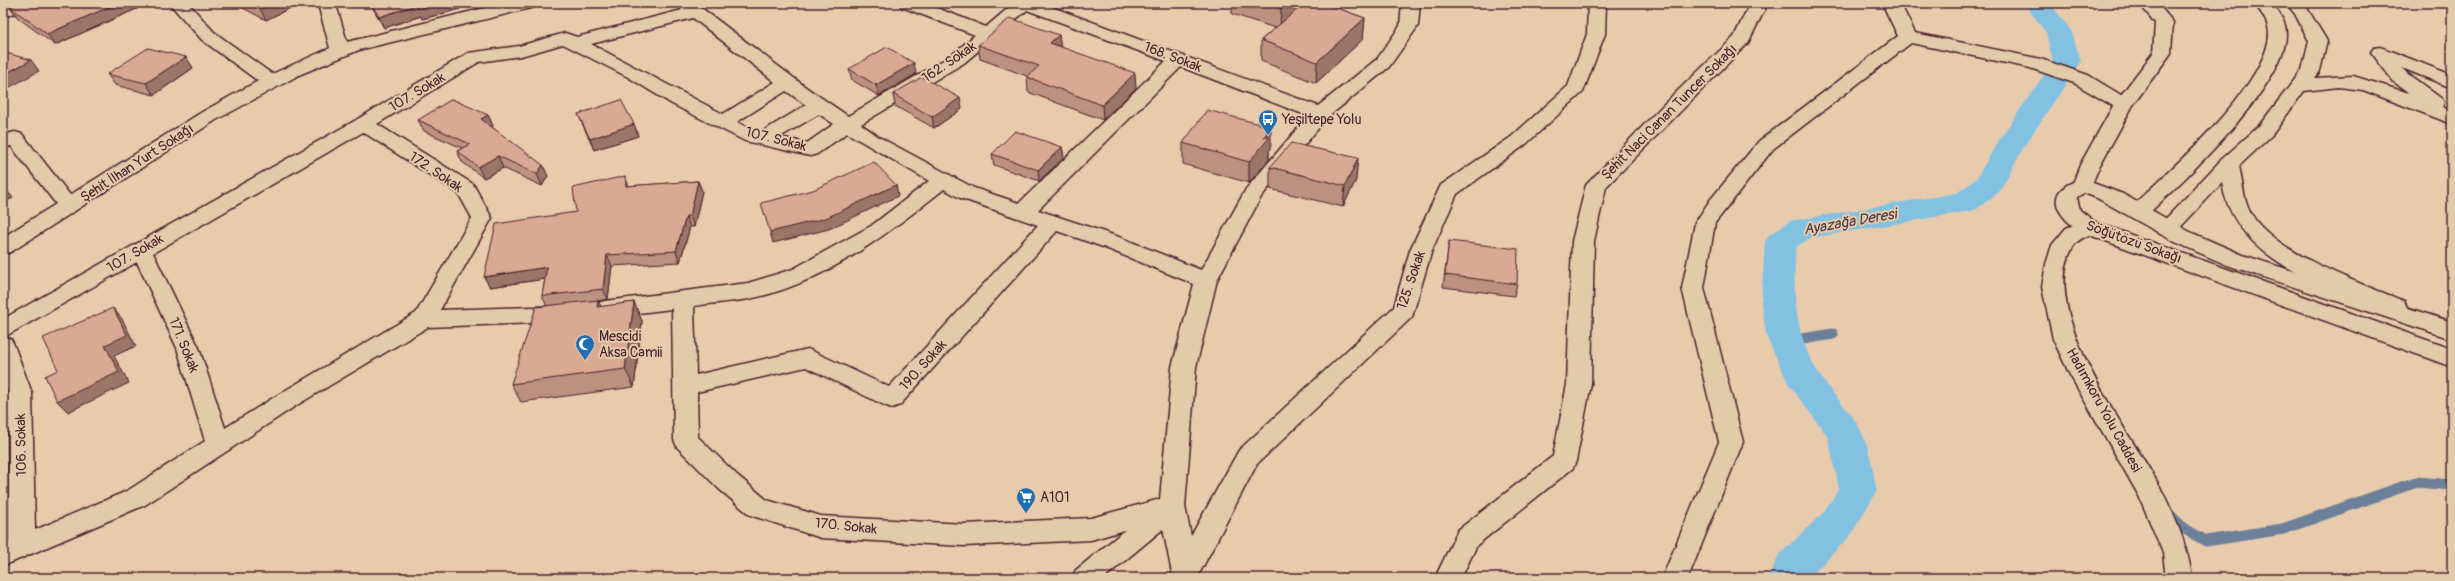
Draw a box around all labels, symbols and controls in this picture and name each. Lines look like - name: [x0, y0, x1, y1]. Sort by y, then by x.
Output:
- street label: 162. Sokak: [919, 38, 979, 86]
- street label: 168. Sokak: [1142, 38, 1205, 76]
- street label: Şehit Naci Canan Tuncer Sokağı: [1598, 41, 1740, 183]
- street label: 107. Sokak: [386, 69, 448, 115]
- bus stop icon: Yeşiltepe Yolu: [1257, 108, 1279, 136]
- place label: Yeşiltepe Yolu: [1281, 111, 1361, 128]
- street label: Şehit İlhan Yurt Sokağı: [77, 120, 197, 206]
- street label: 107. Sokak: [744, 123, 808, 155]
- street label: 172. Sokak: [406, 148, 466, 196]
- water label: Ayazağa Deresi: [1802, 204, 1900, 240]
- street label: Söğütözü Sokağı: [2084, 217, 2184, 267]
- street label: 107. Sokak: [104, 230, 166, 276]
- street label: 125. Sokak: [1393, 248, 1429, 312]
- street label: 171. Sokak: [165, 315, 203, 375]
- place label: Mescidi Aksa Camii: [599, 328, 663, 361]
- mosque icon: Mescidi Aksa Camii: [574, 333, 596, 361]
- street label: 190. Sokak: [896, 336, 950, 394]
- street label: Hadımkoru Yolu Caddesi: [2063, 345, 2145, 475]
- street label: 106. Sokak: [12, 413, 30, 477]
- supermarket icon: A101: [1015, 486, 1037, 514]
- place label: A101: [1040, 489, 1070, 506]
- street label: 170. Sokak: [814, 514, 878, 538]

